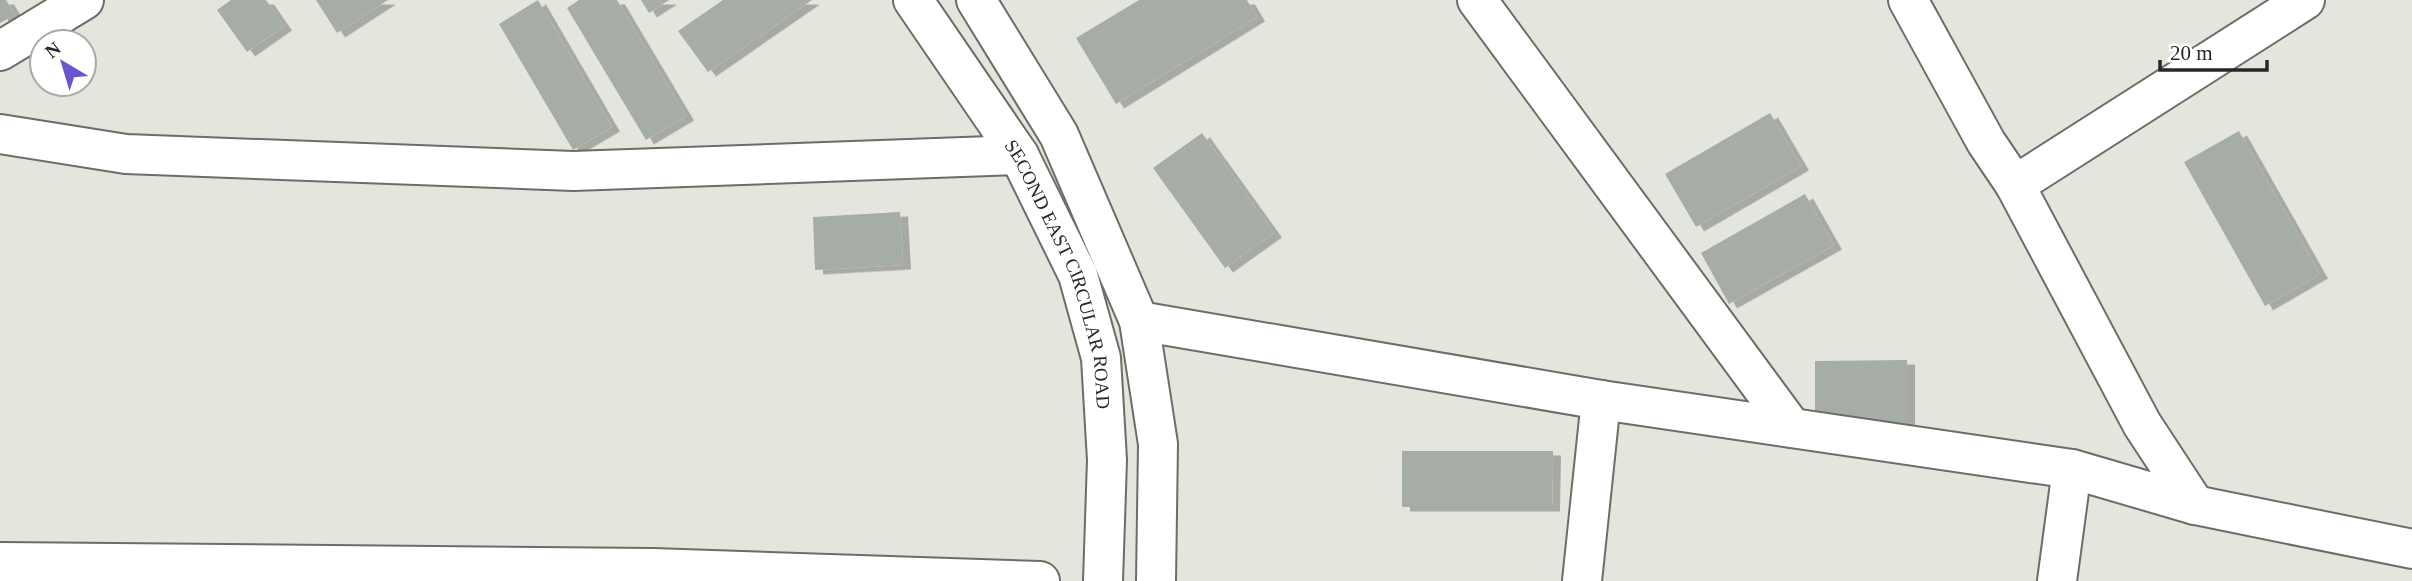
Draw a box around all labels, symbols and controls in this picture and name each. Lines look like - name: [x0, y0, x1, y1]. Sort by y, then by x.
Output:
- north arrow: [28, 28, 98, 98]
- scale bar: [2160, 28, 2267, 72]
- text: N: [41, 37, 65, 62]
- text: 20 m: [2170, 41, 2213, 65]
- street label: SECOND EAST CIRCULAR ROAD: [1001, 136, 1114, 410]

